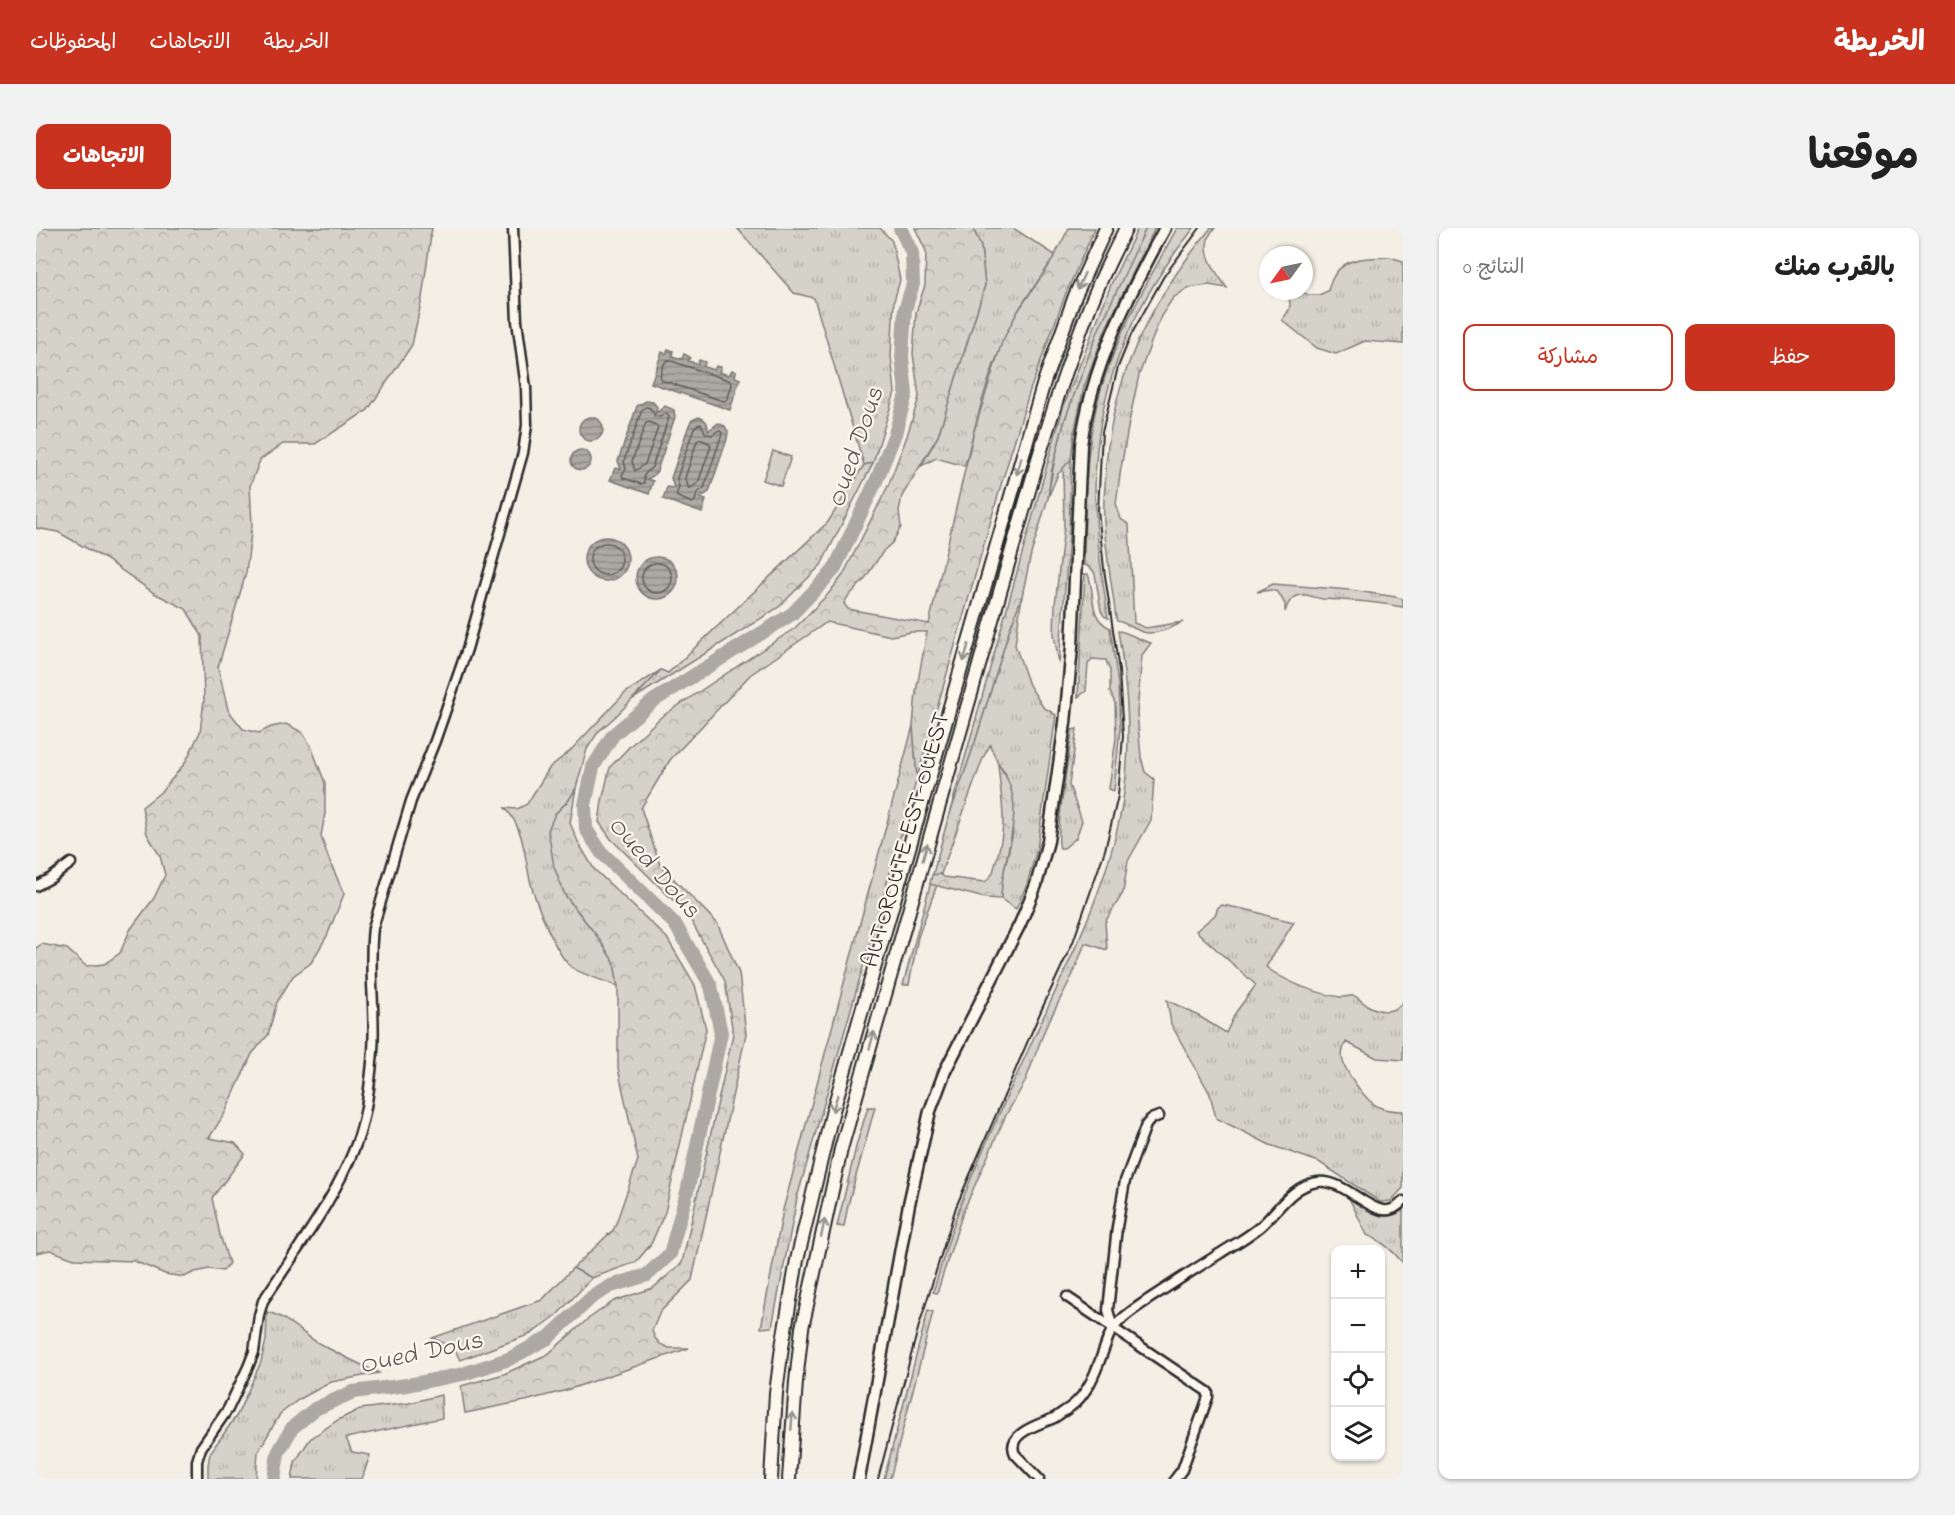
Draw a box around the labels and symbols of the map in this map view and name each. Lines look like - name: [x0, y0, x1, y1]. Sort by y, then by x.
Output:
- north arrow: [1259, 246, 1313, 300]
- one-way arrow: [1075, 272, 1087, 290]
- water label: Oued Dous: [819, 382, 896, 513]
- one-way arrow: [1013, 456, 1025, 475]
- one-way arrow: [959, 643, 971, 662]
- street label: AUTOROUTE EST-OUEST: [854, 708, 960, 972]
- water label: Oued Dous: [598, 808, 709, 928]
- one-way arrow: [920, 843, 932, 862]
- one-way arrow: [867, 1030, 878, 1049]
- one-way arrow: [829, 1093, 840, 1112]
- one-way arrow: [818, 1219, 830, 1238]
- water label: Oued Dous: [356, 1322, 487, 1386]
- one-way arrow: [787, 1411, 798, 1431]

